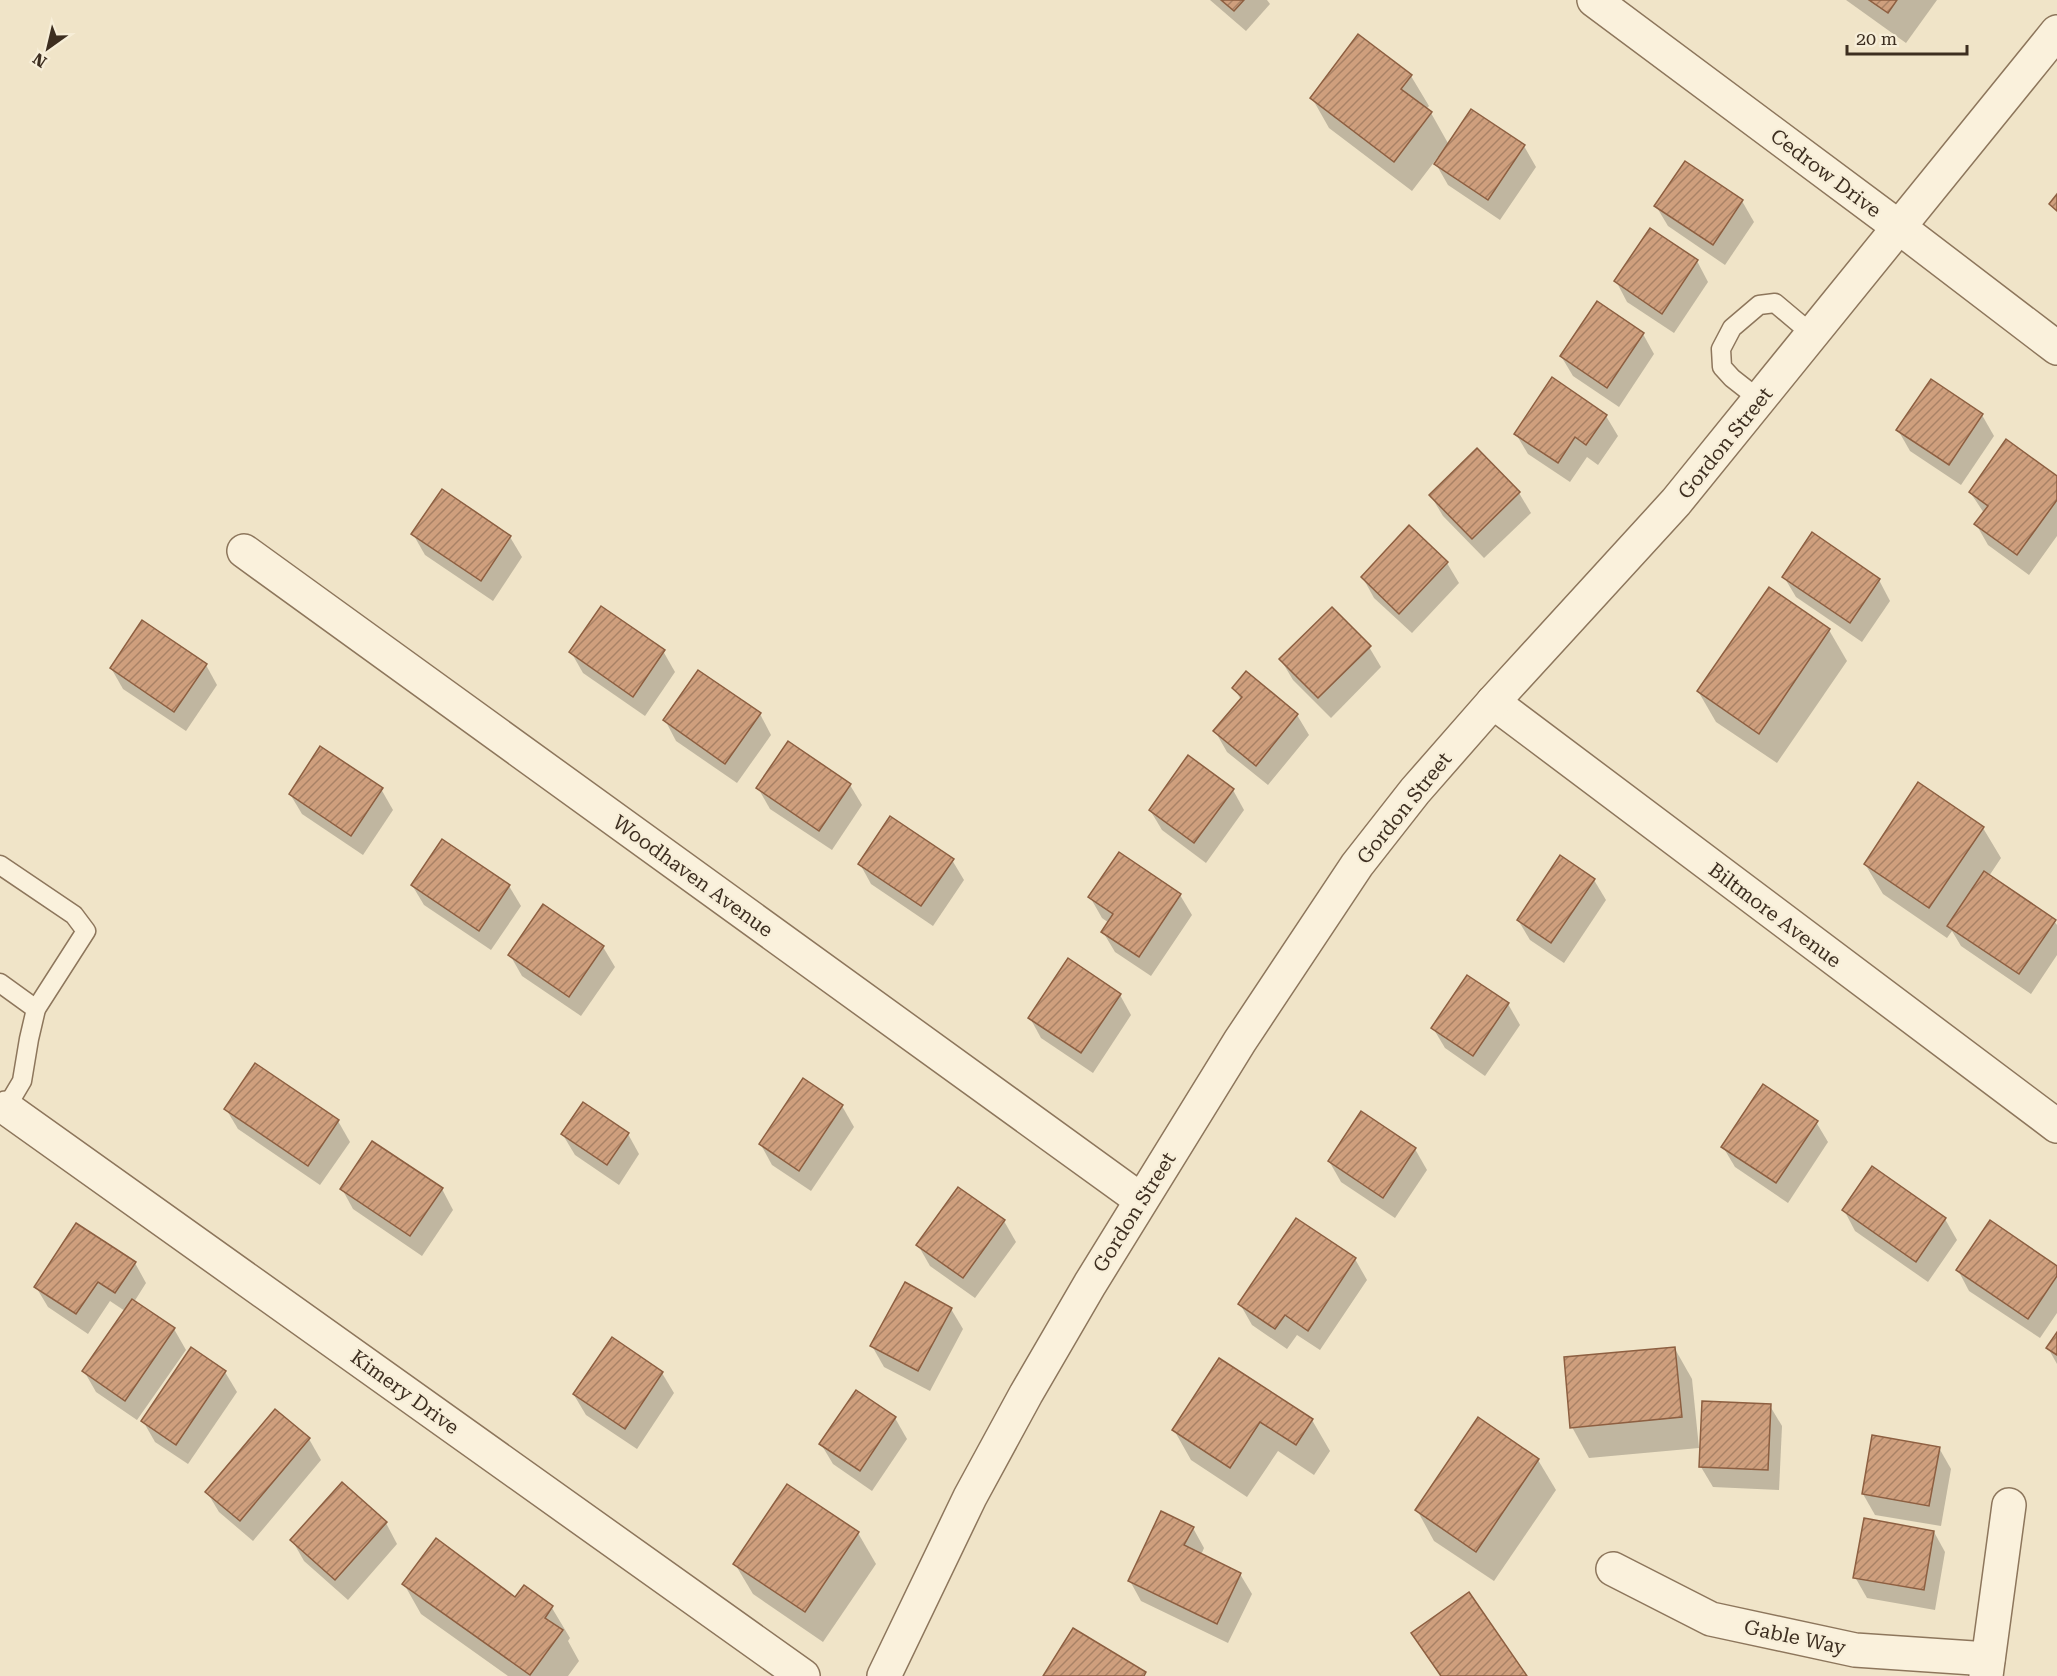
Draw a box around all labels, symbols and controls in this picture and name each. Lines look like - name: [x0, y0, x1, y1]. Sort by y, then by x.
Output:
- north arrow: [18, 18, 78, 78]
- scale bar: [1847, 18, 1967, 56]
- text: 20 m: [1856, 28, 1897, 49]
- text: N: [29, 49, 50, 71]
- street label: Cedrow Drive: [1766, 124, 1886, 222]
- street label: Gordon Street: [1673, 382, 1778, 504]
- street label: Gordon Street: [1352, 747, 1457, 869]
- street label: Woodhaven Avenue: [608, 810, 778, 942]
- street label: Biltmore Avenue: [1704, 857, 1846, 973]
- street label: Gordon Street: [1088, 1147, 1181, 1276]
- street label: Kimery Drive: [346, 1345, 464, 1439]
- street label: Gable Way: [1742, 1615, 1848, 1660]

